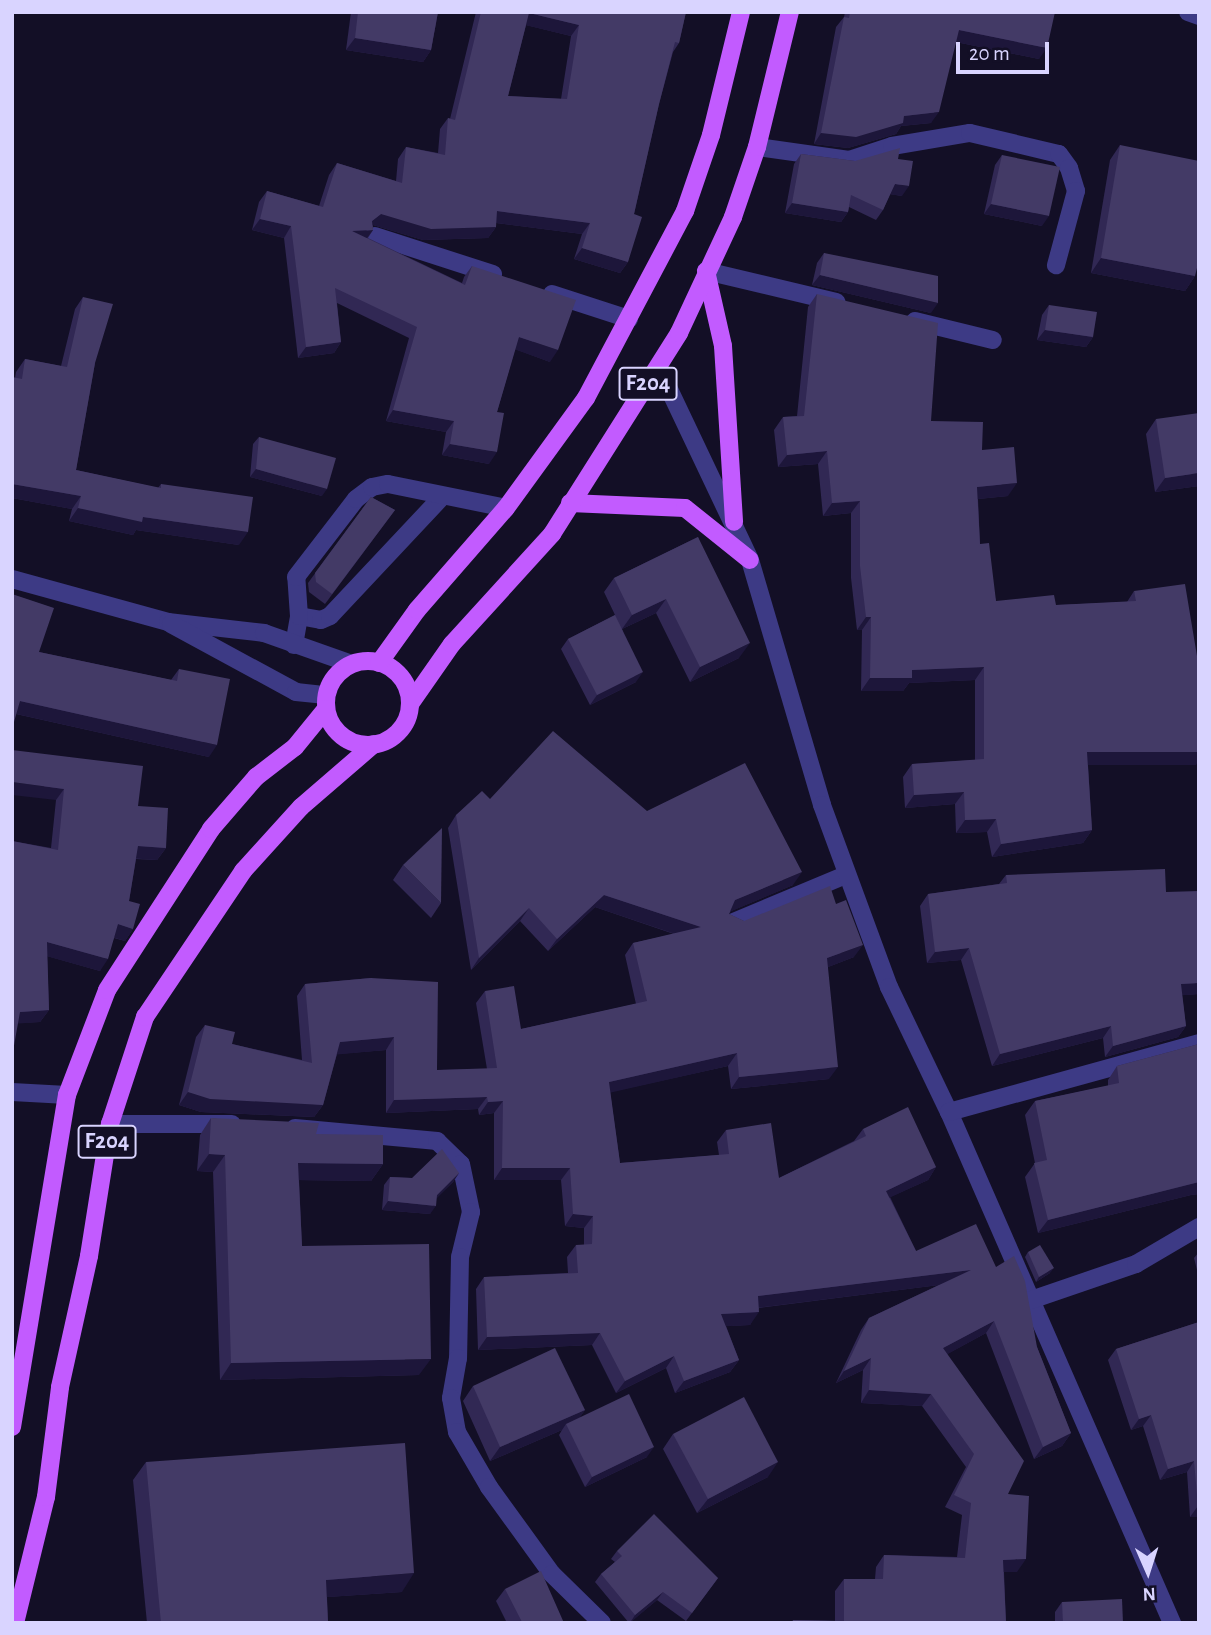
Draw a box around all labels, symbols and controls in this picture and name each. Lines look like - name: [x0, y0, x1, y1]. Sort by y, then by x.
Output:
- scale bar: [959, 28, 1052, 72]
- text: 20 m: [969, 43, 1010, 64]
- road number: F204: [618, 364, 678, 404]
- road number: F204: [77, 1122, 137, 1162]
- north arrow: [1113, 1537, 1183, 1607]
- text: N: [1142, 1584, 1156, 1603]

